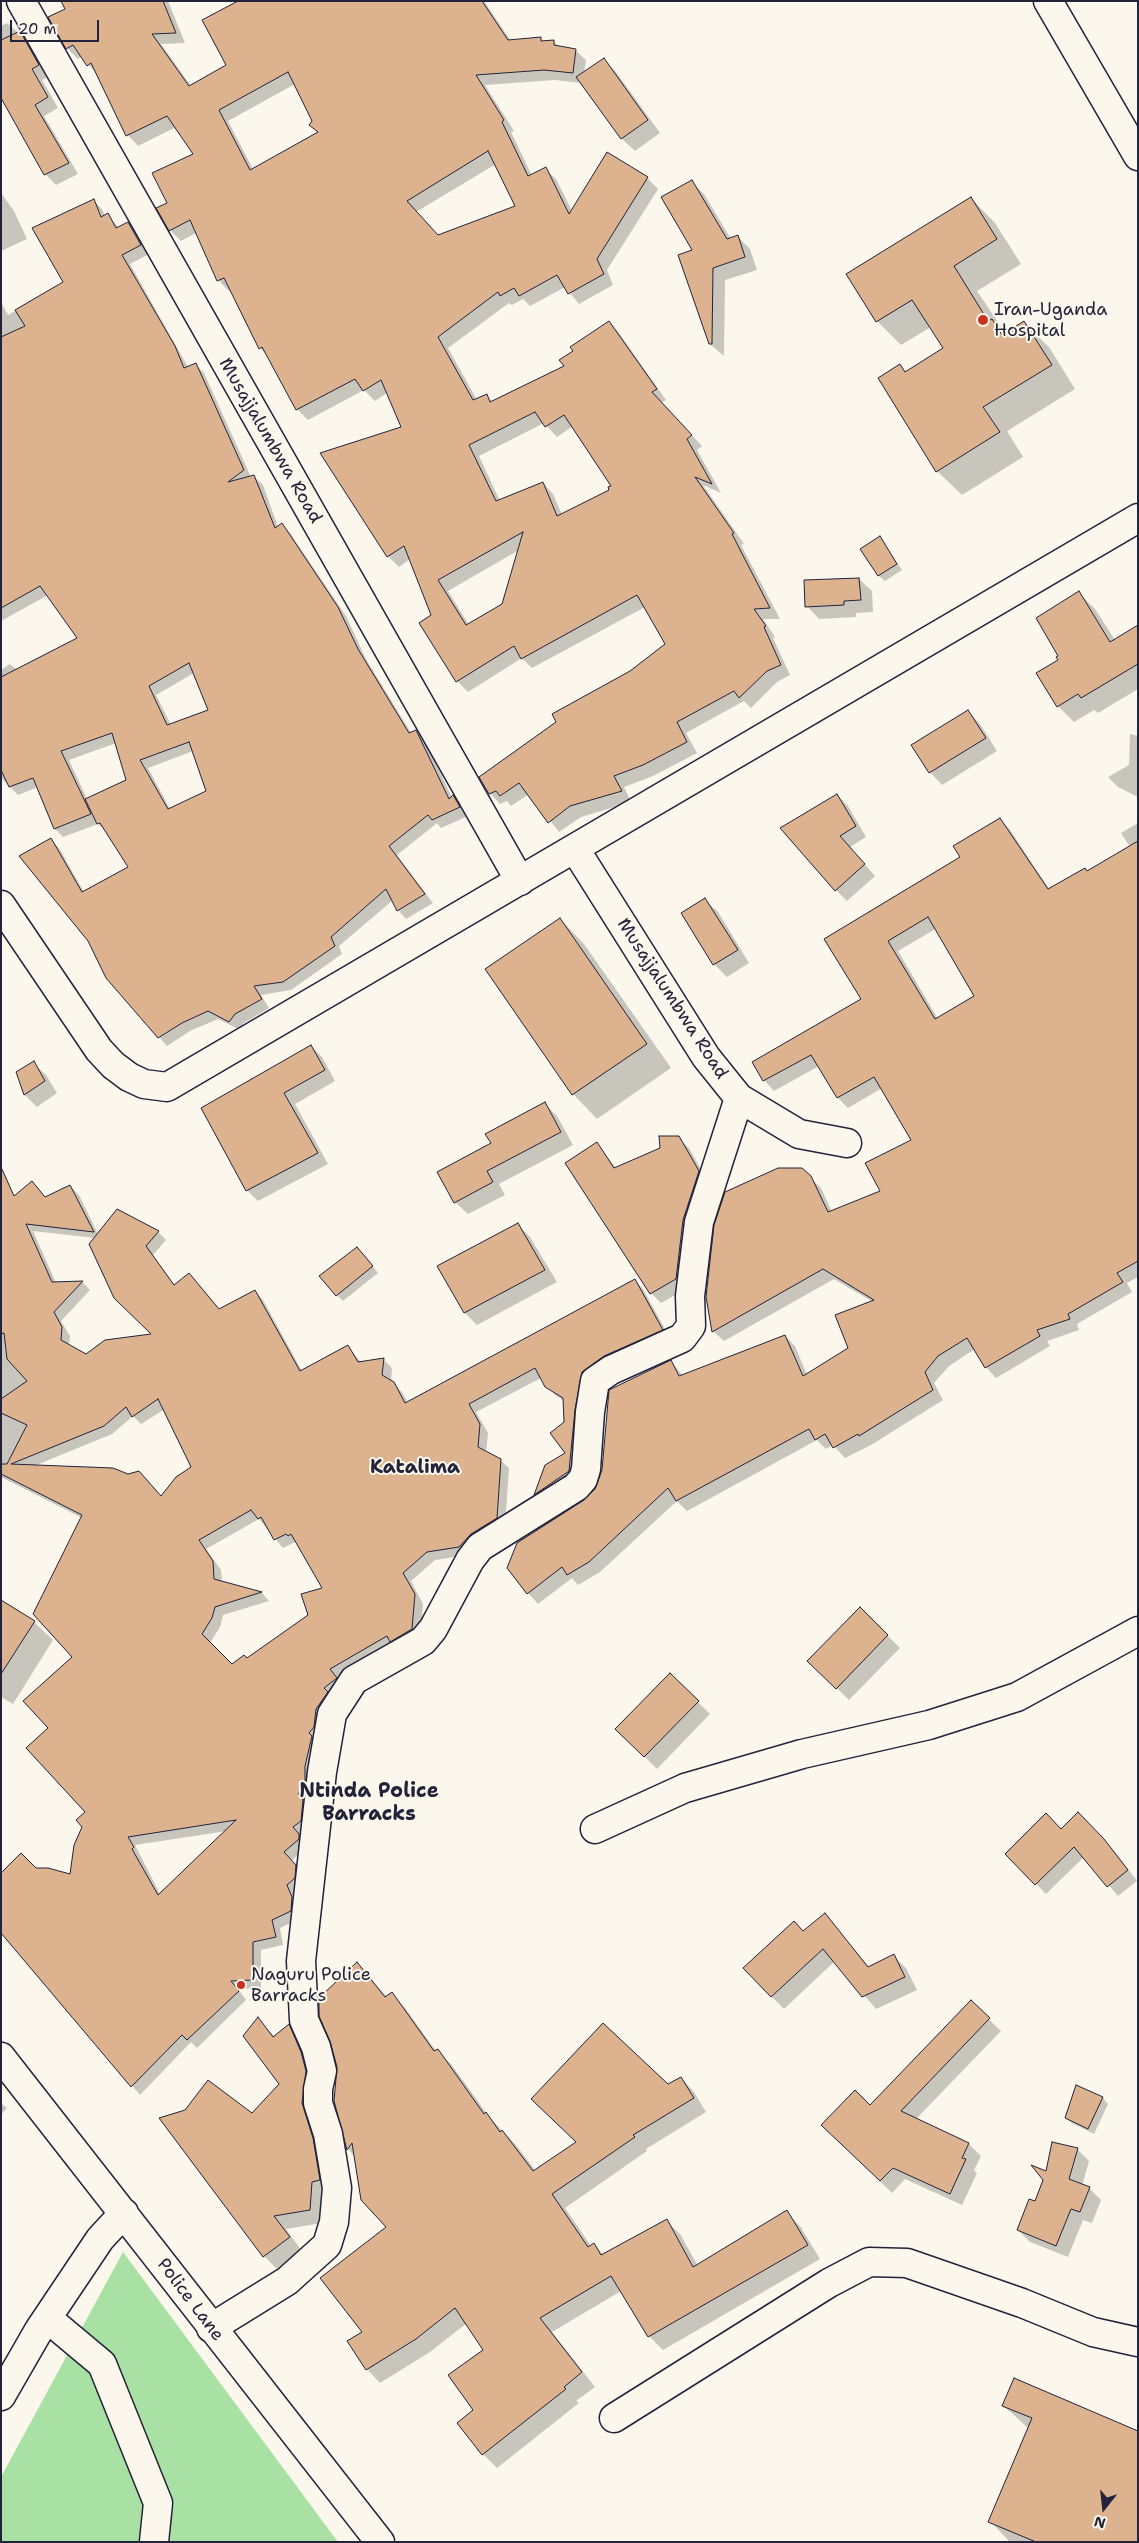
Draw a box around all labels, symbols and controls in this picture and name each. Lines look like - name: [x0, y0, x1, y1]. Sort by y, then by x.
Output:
- scale bar: [12, 10, 101, 42]
- text: 20 m: [18, 19, 57, 39]
- place label: Iran-Uganda Hospital: [994, 299, 1108, 342]
- marker: Iran-Uganda Hospital: [976, 313, 990, 327]
- street label: Musajjalumbwa Road: [214, 355, 326, 527]
- street label: Musajjalumbwa Road: [612, 915, 732, 1083]
- district label: Katalima: [370, 1457, 460, 1479]
- district label: Ntinda Police Barracks: [299, 1780, 439, 1827]
- place label: Naguru Police Barracks: [251, 1964, 371, 2006]
- marker: Naguru Police Barracks: [235, 1979, 247, 1991]
- street label: Police Lane: [152, 2254, 228, 2346]
- north arrow: [1079, 2483, 1129, 2533]
- text: N: [1092, 2512, 1108, 2533]

